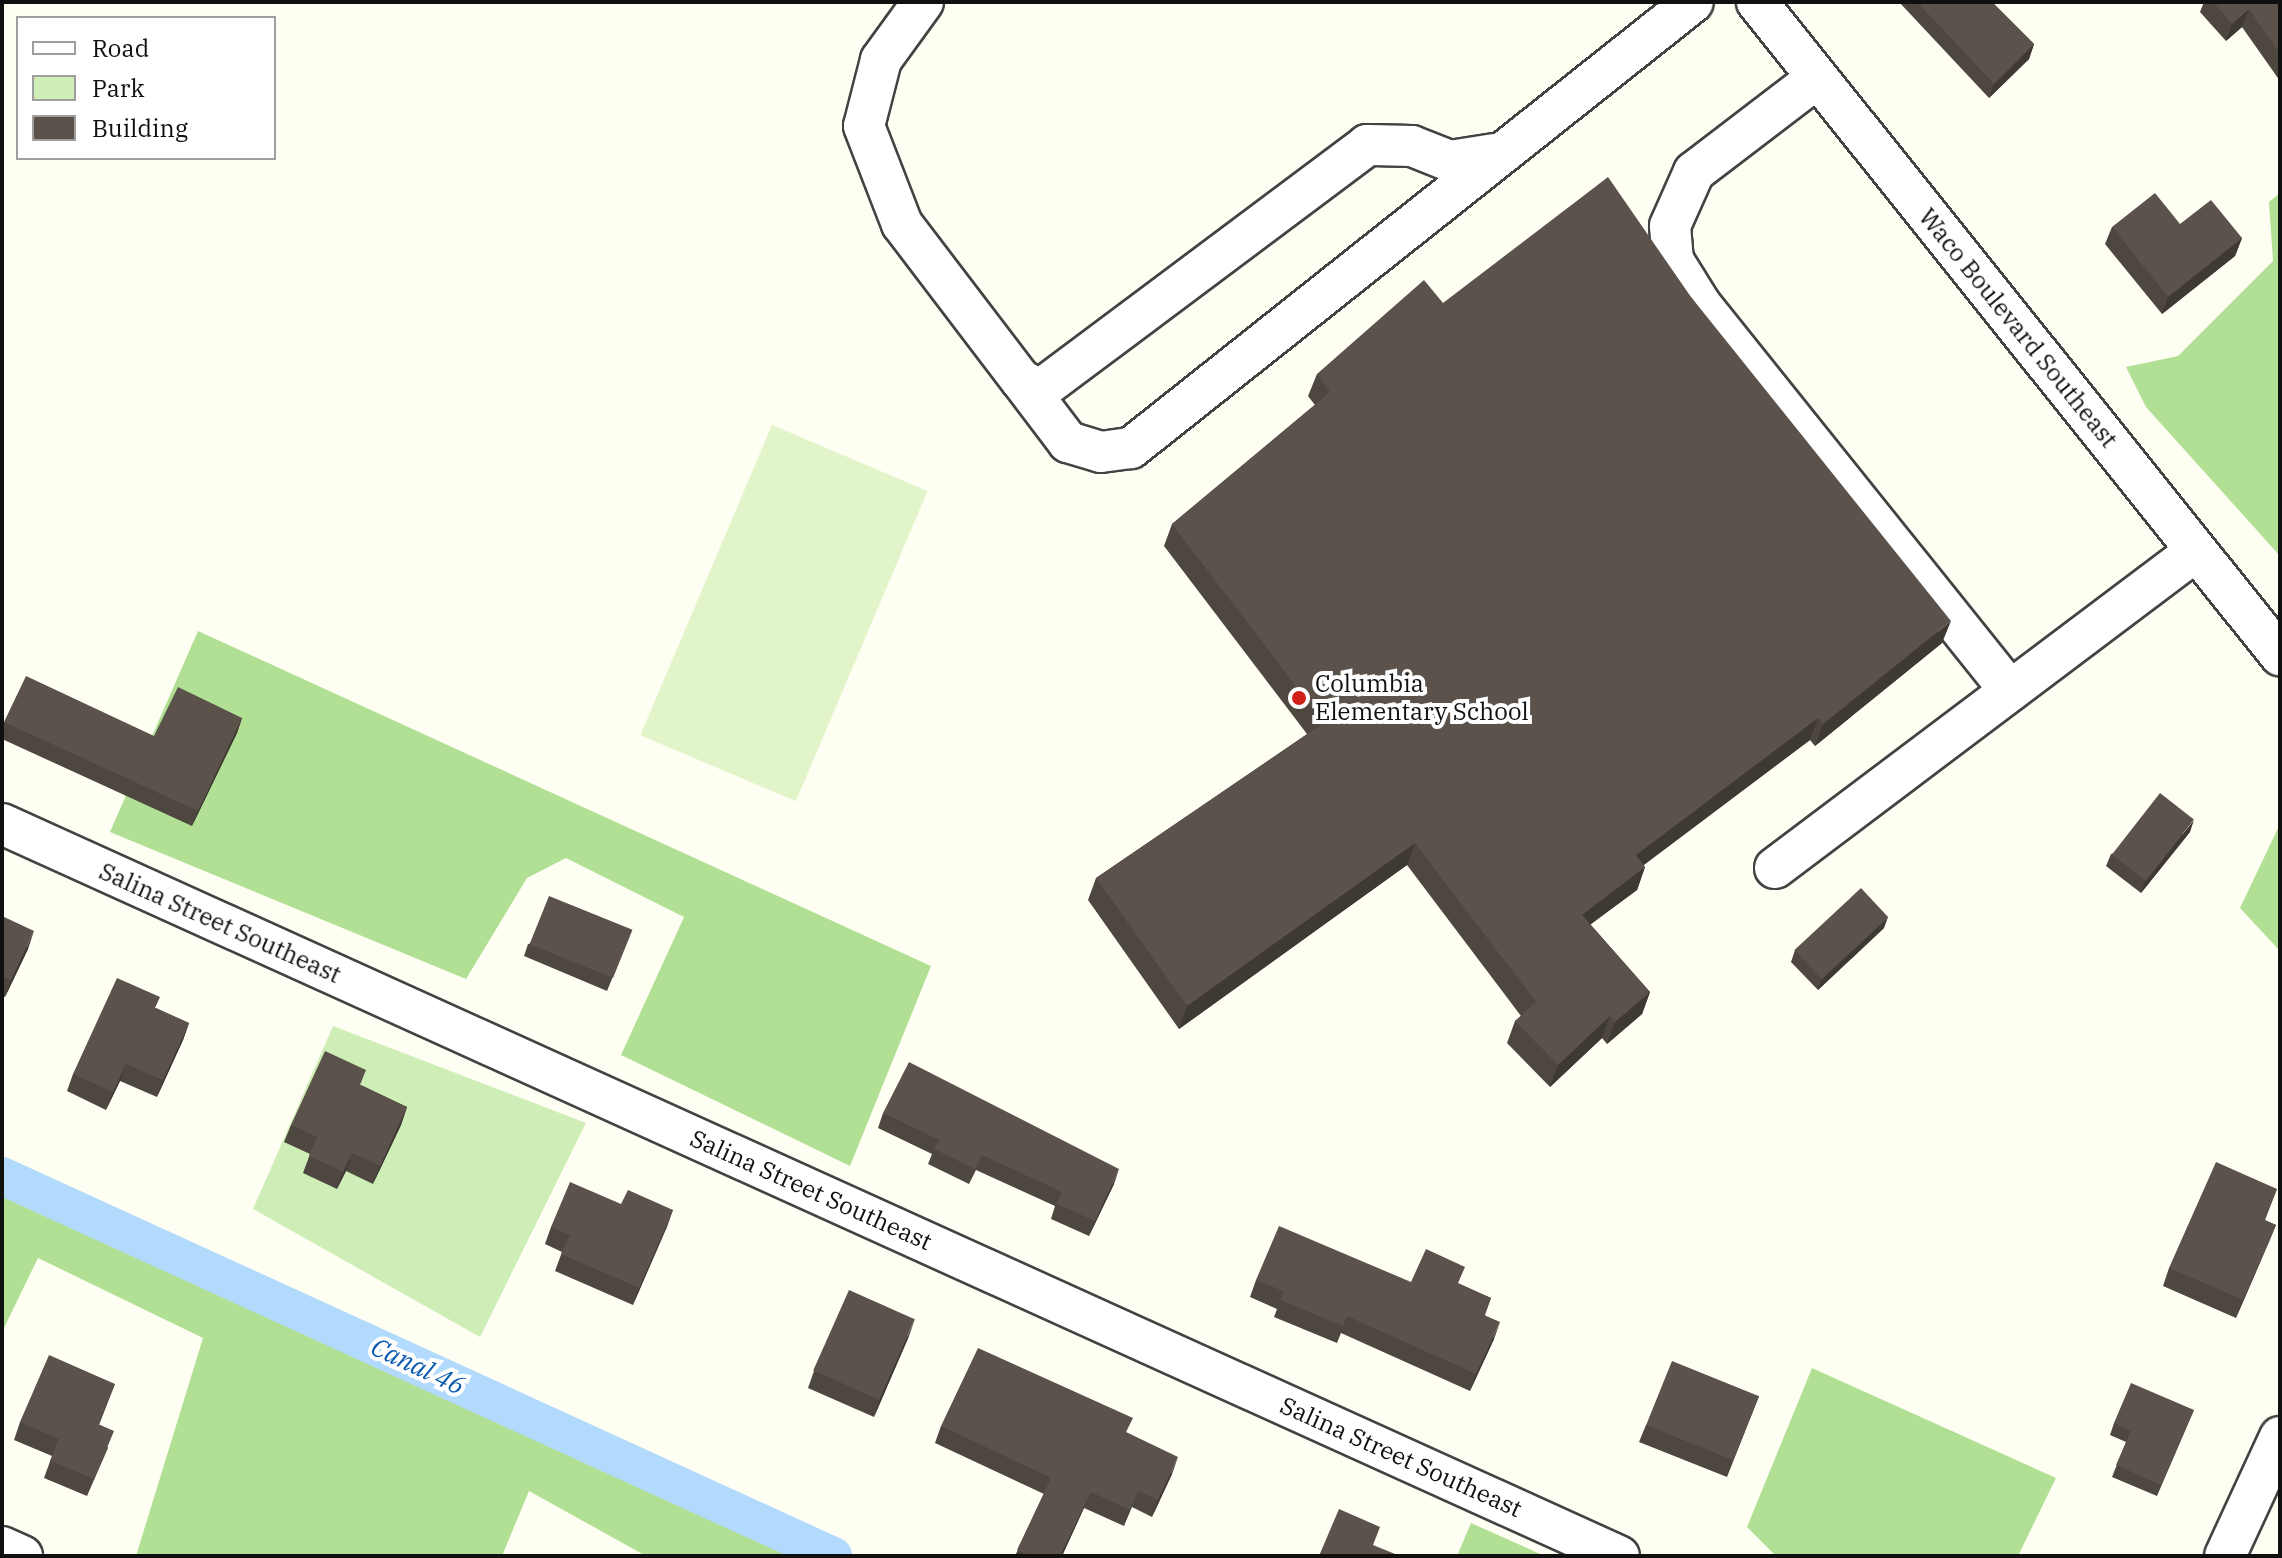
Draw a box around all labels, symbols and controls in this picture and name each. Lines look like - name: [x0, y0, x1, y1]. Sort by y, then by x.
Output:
- legend: [16, 16, 276, 160]
- text: Road: [92, 32, 149, 64]
- text: Park: [92, 72, 144, 104]
- text: Building: [92, 112, 188, 144]
- street label: Waco Boulevard Southeast: [1913, 203, 2123, 453]
- place label: Columbia Elementary School: [1315, 670, 1529, 726]
- marker: Columbia Elementary School: [1290, 689, 1308, 707]
- street label: Salina Street Southeast: [95, 857, 345, 989]
- street label: Salina Street Southeast: [686, 1124, 936, 1256]
- water label: Canal 46: [366, 1331, 470, 1401]
- street label: Salina Street Southeast: [1276, 1391, 1526, 1523]

